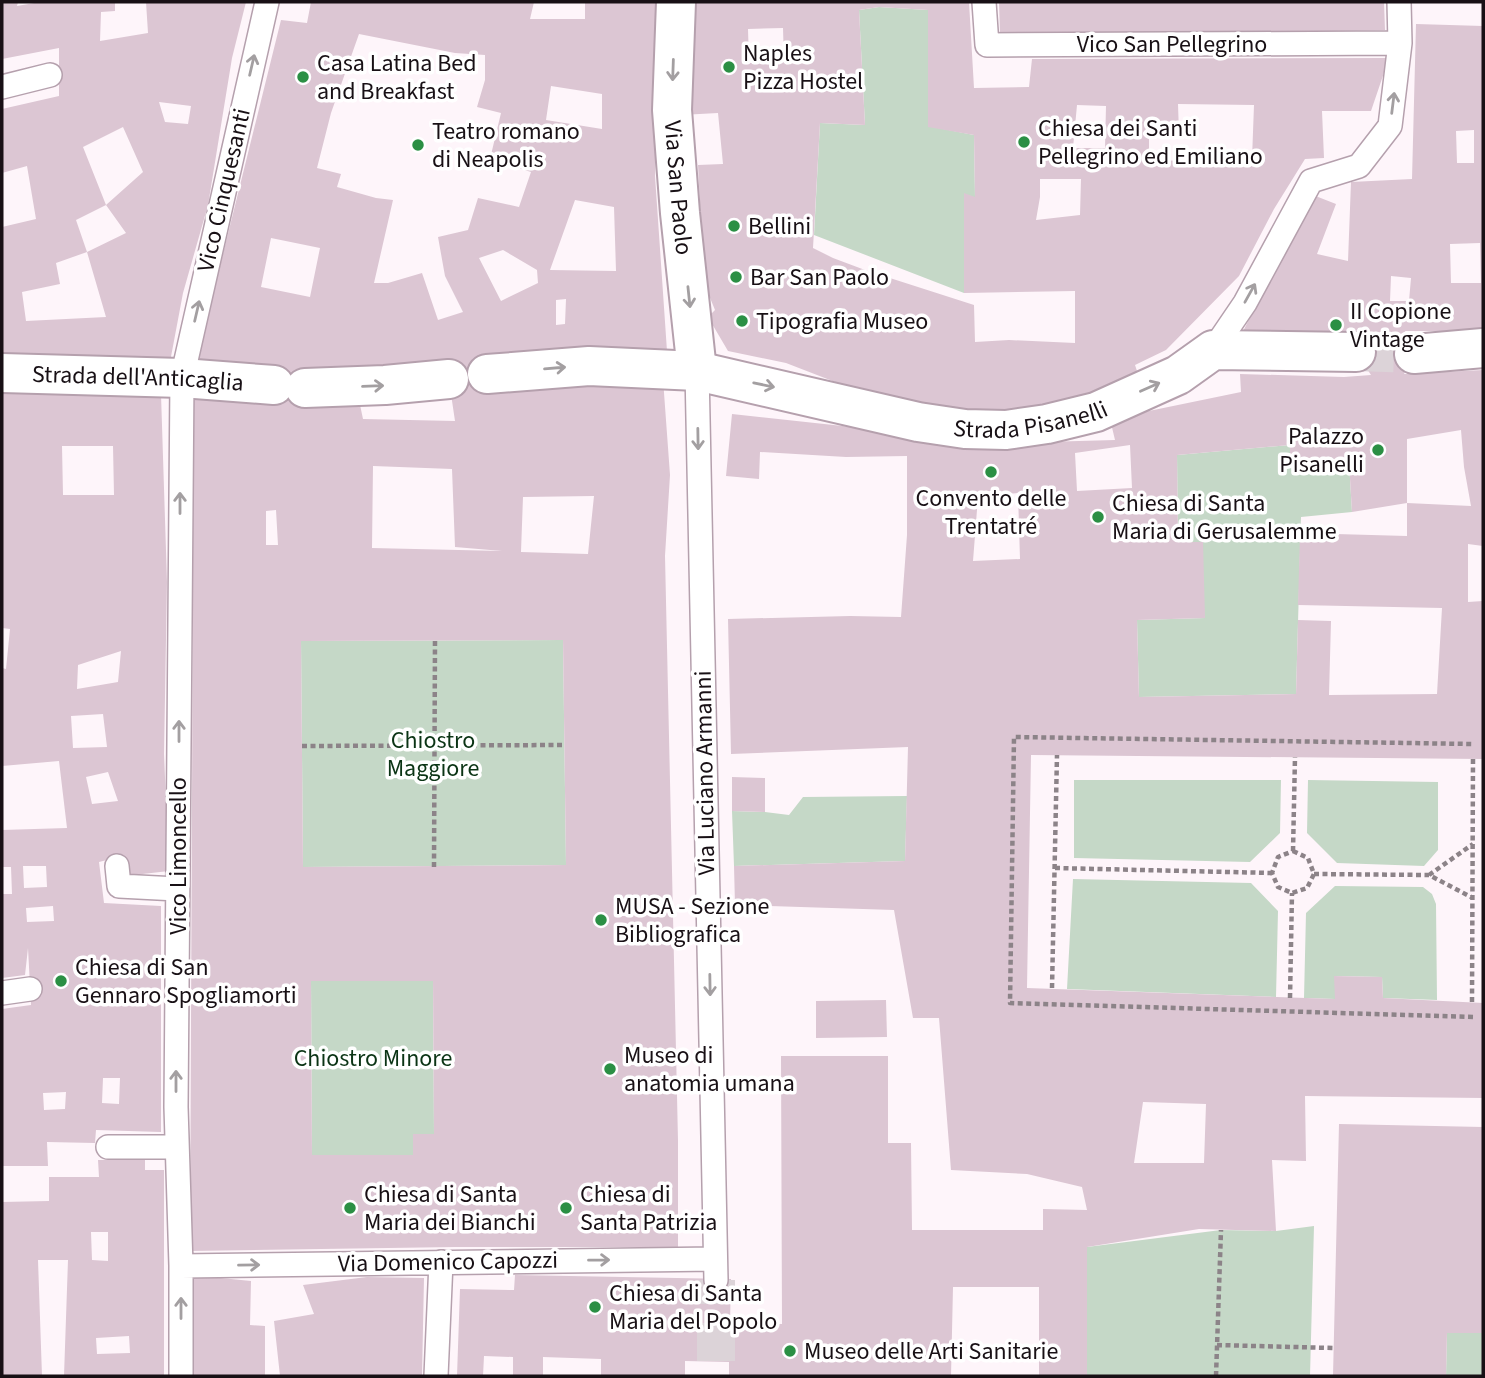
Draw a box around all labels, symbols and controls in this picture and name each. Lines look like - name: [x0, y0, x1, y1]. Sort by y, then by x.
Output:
- street label: Vico San Pellegrino: [1077, 27, 1267, 62]
- place label: Naples Pizza Hostel: [743, 36, 863, 99]
- place label: Casa Latina Bed and Breakfast: [317, 46, 477, 109]
- one-way arrow: [246, 54, 260, 77]
- one-way arrow: [667, 58, 680, 81]
- marker: Naples Pizza Hostel: [721, 59, 737, 75]
- marker: Casa Latina Bed and Breakfast: [295, 69, 311, 85]
- one-way arrow: [1387, 92, 1400, 115]
- street label: Vico Cinquesanti: [188, 105, 260, 275]
- place label: Chiesa dei Santi Pellegrino ed Emiliano: [1038, 111, 1263, 174]
- place label: Teatro romano di Neapolis: [432, 114, 580, 177]
- street label: Via San Paolo: [655, 119, 702, 257]
- marker: Chiesa dei Santi Pellegrino ed Emiliano: [1016, 134, 1032, 150]
- marker: Teatro romano di Neapolis: [410, 137, 426, 153]
- place label: Bellini: [748, 209, 811, 244]
- marker: Bellini: [726, 218, 742, 234]
- place label: Bar San Paolo: [750, 260, 889, 295]
- marker: Bar San Paolo: [728, 269, 744, 285]
- one-way arrow: [1243, 284, 1257, 304]
- one-way arrow: [682, 285, 695, 307]
- place label: II Copione Vintage: [1350, 294, 1451, 357]
- one-way arrow: [190, 300, 204, 323]
- place label: Tipografia Museo: [756, 304, 928, 339]
- marker: Tipografia Museo: [734, 313, 750, 329]
- marker: II Copione Vintage: [1328, 317, 1344, 333]
- street label: Strada dell'Anticaglia: [32, 356, 245, 400]
- one-way arrow: [543, 361, 566, 374]
- one-way arrow: [362, 379, 385, 392]
- one-way arrow: [752, 379, 775, 393]
- one-way arrow: [1139, 380, 1161, 393]
- street label: Strada Pisanelli: [951, 392, 1113, 448]
- place label: Palazzo Pisanelli: [1279, 419, 1364, 482]
- one-way arrow: [692, 427, 705, 450]
- marker: Palazzo Pisanelli: [1370, 442, 1386, 458]
- marker: Convento delle Trentatré: [983, 464, 999, 480]
- place label: Convento delle Trentatré: [916, 481, 1066, 544]
- place label: Chiesa di Santa Maria di Gerusalemme: [1112, 486, 1337, 549]
- one-way arrow: [174, 492, 187, 515]
- marker: Chiesa di Santa Maria di Gerusalemme: [1090, 509, 1106, 525]
- street label: Via Luciano Armanni: [686, 670, 724, 876]
- one-way arrow: [172, 719, 185, 742]
- park label: Chiostro Maggiore: [387, 723, 479, 786]
- street label: Vico Limoncello: [161, 777, 196, 935]
- place label: MUSA - Sezione Bibliografica: [615, 889, 769, 952]
- marker: MUSA - Sezione Bibliografica: [593, 912, 609, 928]
- place label: Chiesa di San Gennaro Spogliamorti: [75, 950, 297, 1013]
- marker: Chiesa di San Gennaro Spogliamorti: [53, 973, 69, 989]
- one-way arrow: [703, 973, 717, 996]
- place label: Museo di anatomia umana: [624, 1038, 795, 1101]
- park label: Chiostro Minore: [294, 1041, 452, 1076]
- marker: Museo di anatomia umana: [602, 1061, 618, 1077]
- one-way arrow: [169, 1069, 183, 1092]
- place label: Chiesa di Santa Maria dei Bianchi: [364, 1177, 536, 1240]
- place label: Chiesa di Santa Patrizia: [580, 1177, 717, 1240]
- marker: Chiesa di Santa Maria dei Bianchi: [342, 1200, 358, 1216]
- marker: Chiesa di Santa Patrizia: [558, 1200, 574, 1216]
- street label: Via Domenico Capozzi: [338, 1243, 558, 1281]
- one-way arrow: [588, 1254, 611, 1267]
- one-way arrow: [238, 1258, 261, 1272]
- place label: Chiesa di Santa Maria del Popolo: [609, 1276, 777, 1339]
- one-way arrow: [174, 1297, 188, 1320]
- marker: Chiesa di Santa Maria del Popolo: [587, 1299, 603, 1315]
- place label: Museo delle Arti Sanitarie: [804, 1334, 1058, 1369]
- marker: Museo delle Arti Sanitarie: [782, 1343, 798, 1359]

